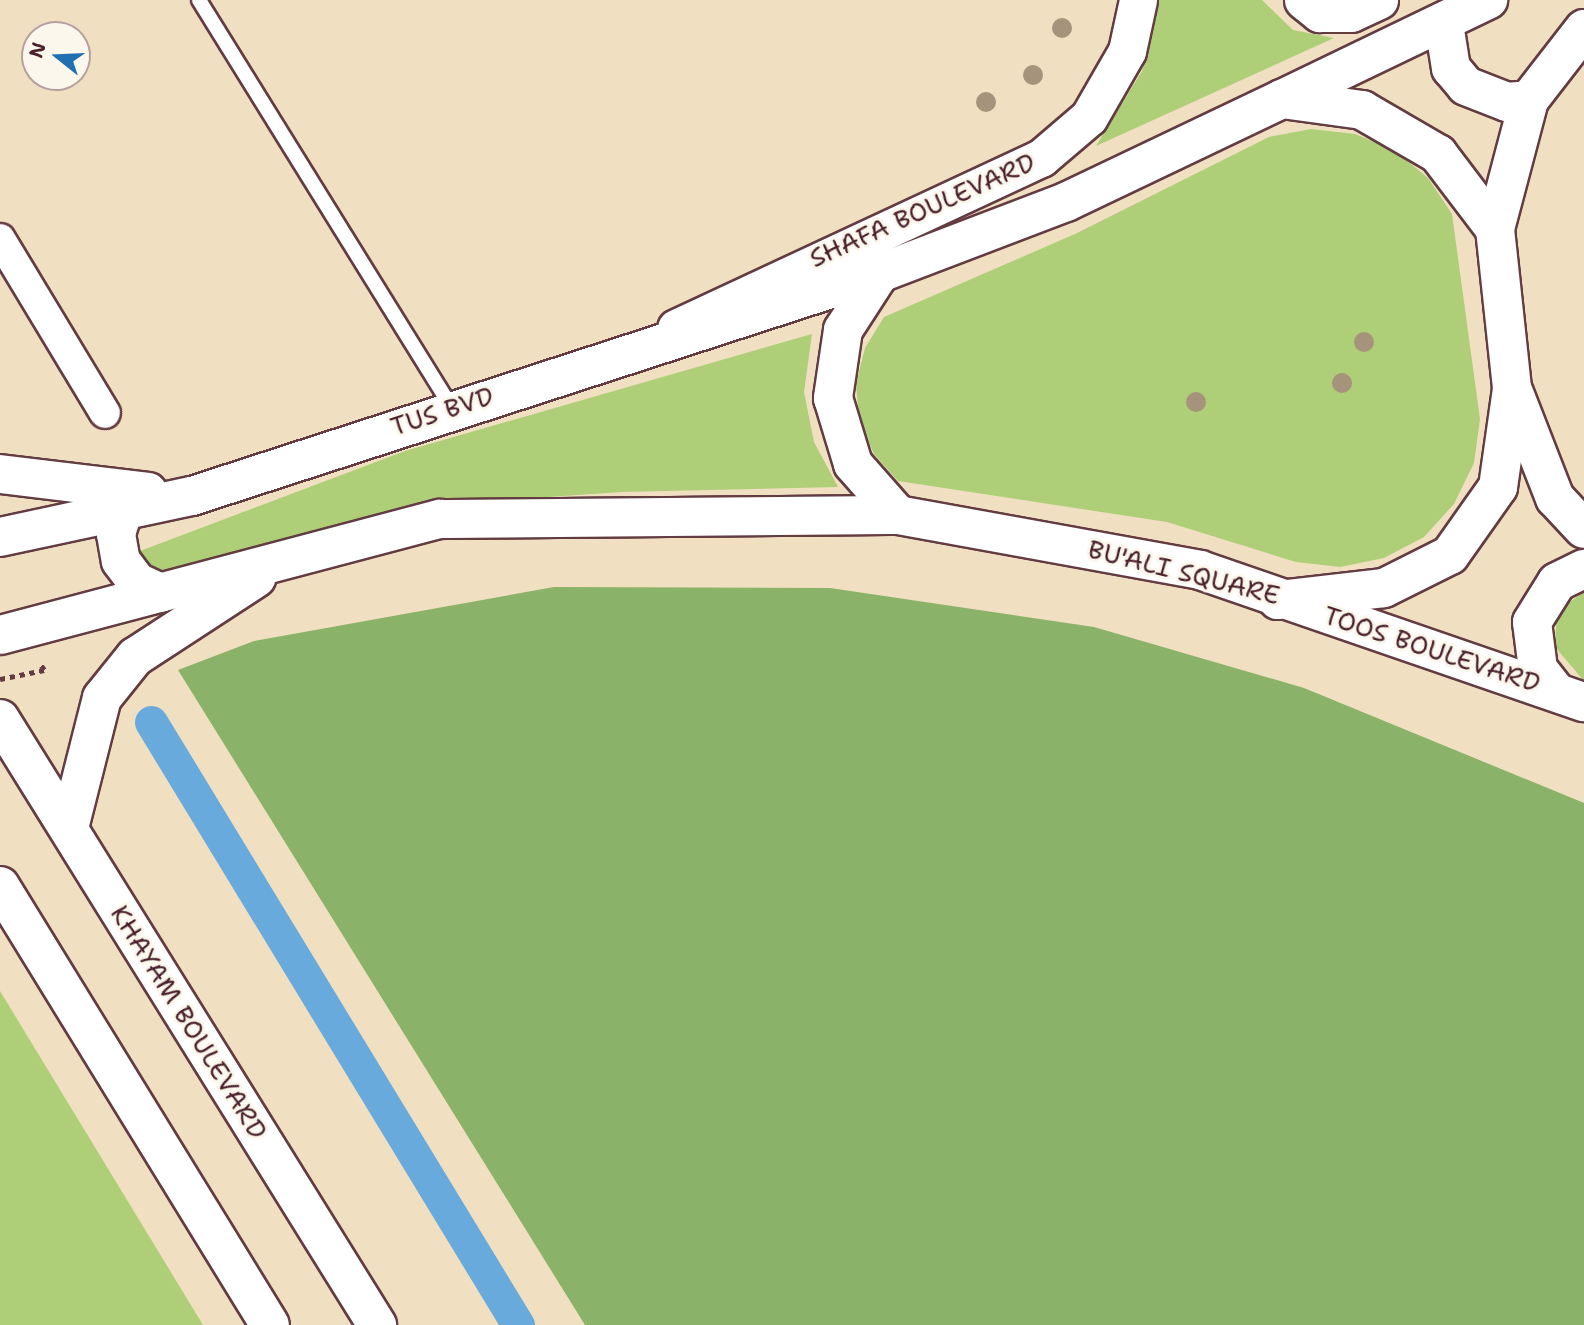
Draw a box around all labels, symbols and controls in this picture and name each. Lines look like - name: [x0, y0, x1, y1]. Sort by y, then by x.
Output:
- north arrow: [21, 21, 91, 91]
- text: N: [23, 39, 52, 61]
- street label: SHAFA BOULEVARD: [804, 146, 1040, 274]
- street label: TUS BVD: [387, 380, 497, 442]
- street label: BU'ALI SQUARE: [1085, 533, 1283, 611]
- street label: TOOS BOULEVARD: [1320, 599, 1544, 699]
- street label: KHAYAM BOULEVARD: [104, 899, 274, 1145]

